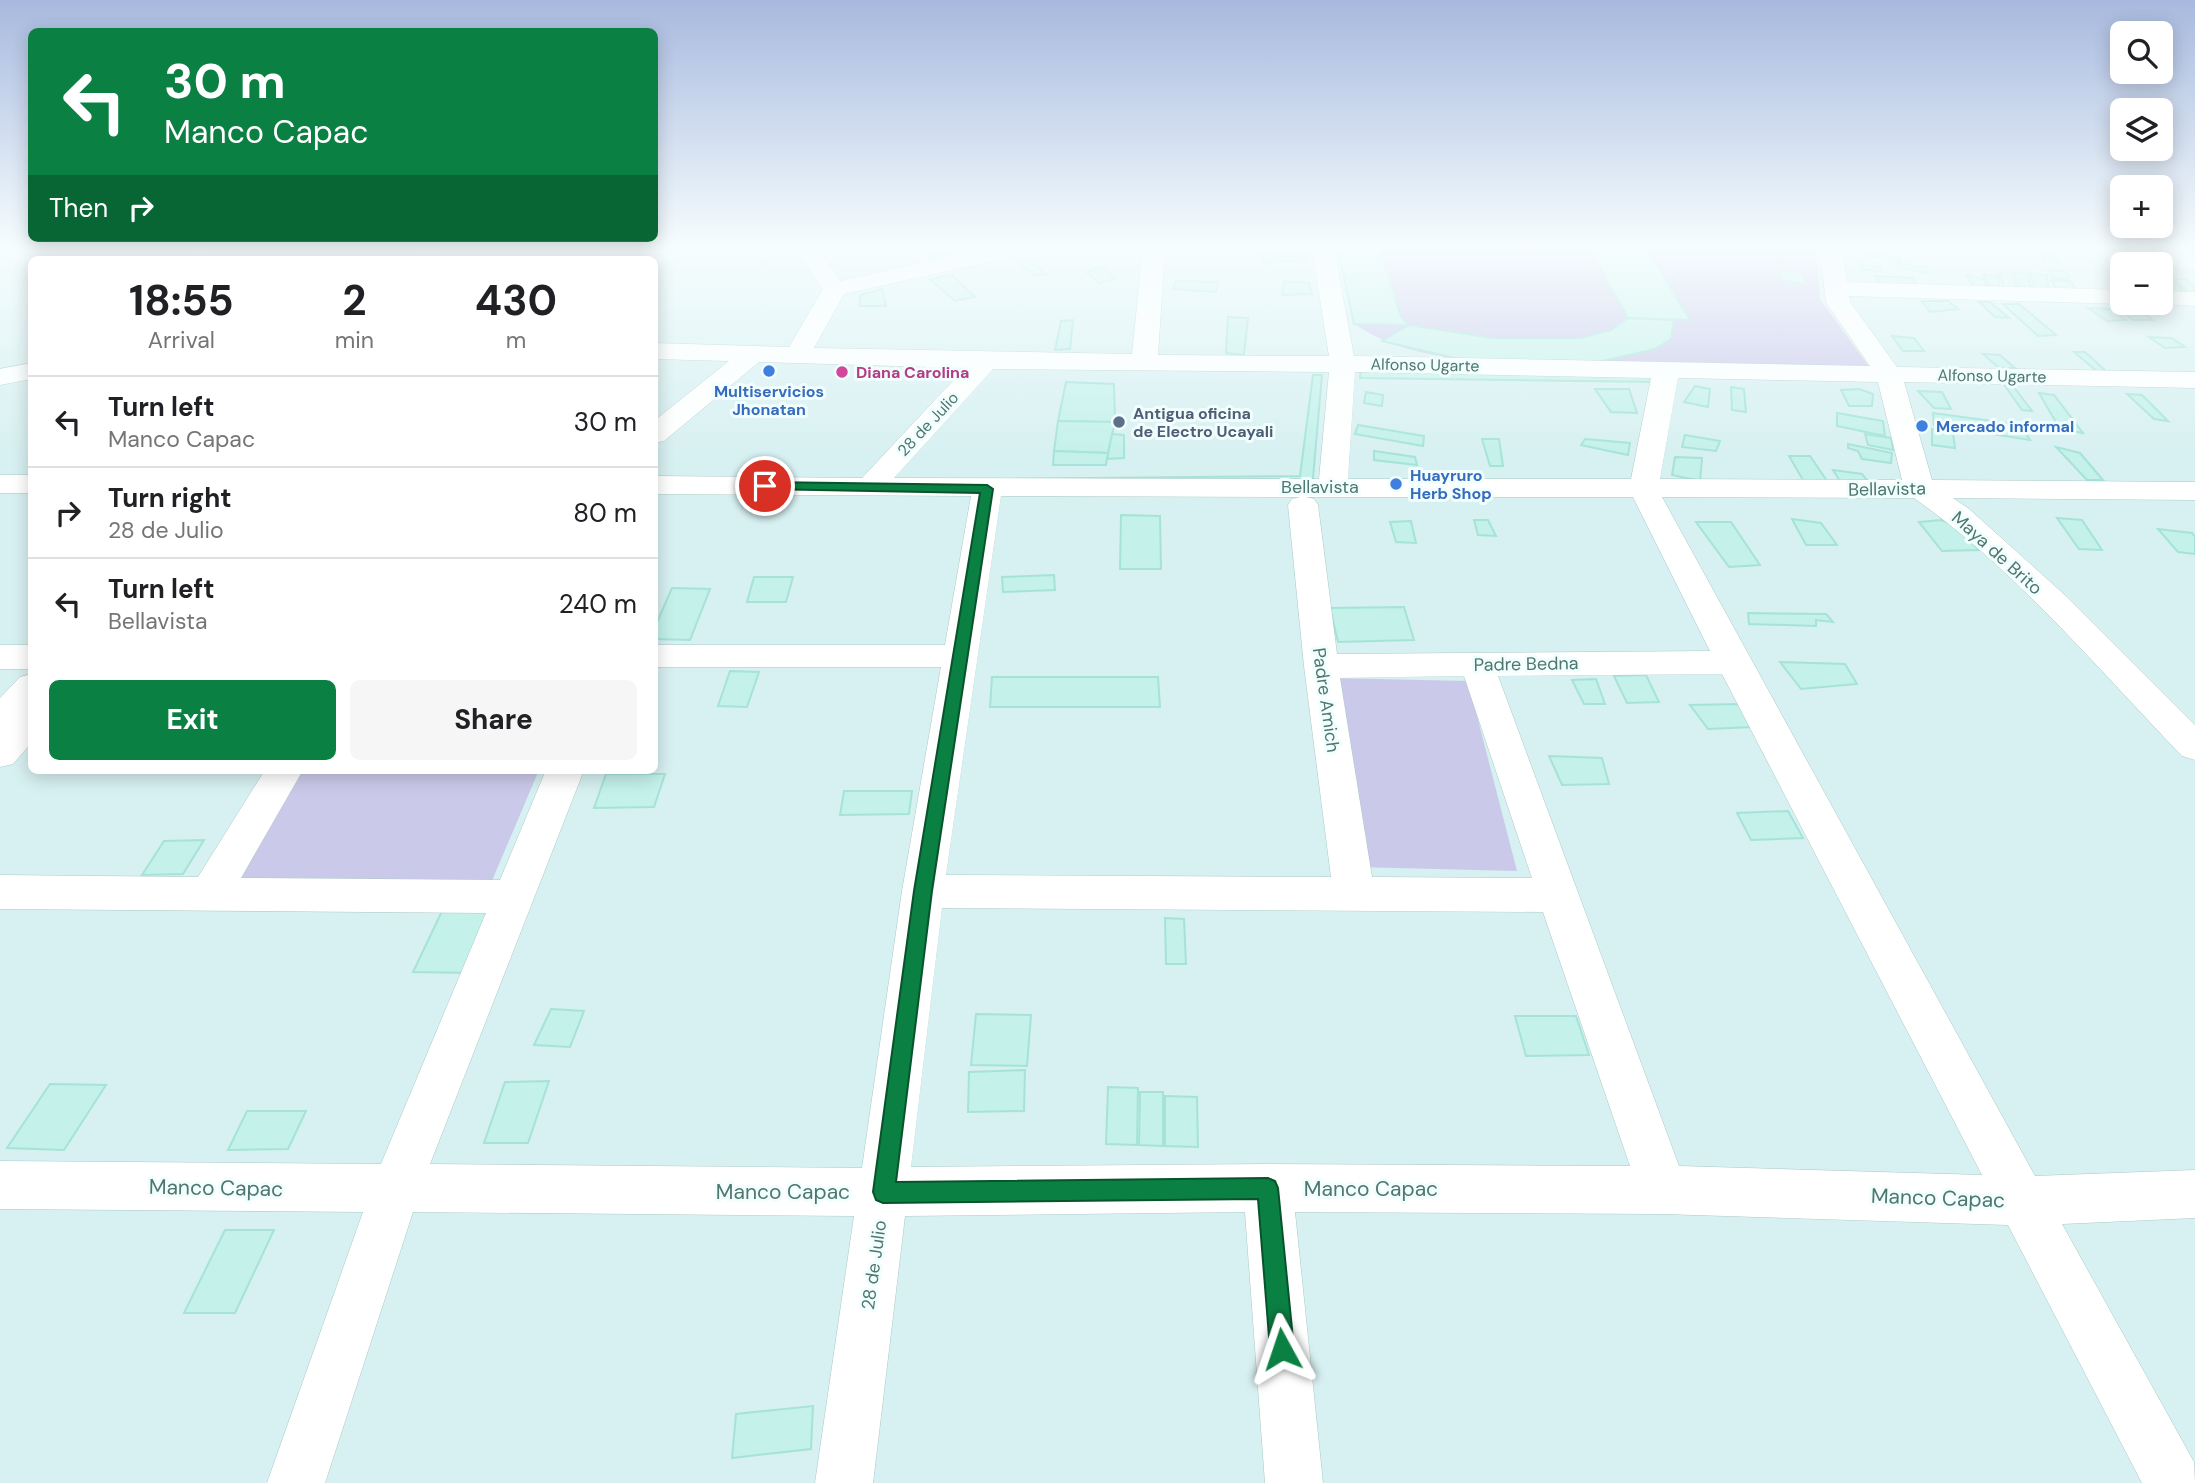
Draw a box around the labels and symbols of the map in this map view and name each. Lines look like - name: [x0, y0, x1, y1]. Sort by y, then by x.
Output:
- street label: Alfonso Ugarte: [1370, 354, 1480, 376]
- place label: Diana Carolina: [856, 362, 969, 383]
- marker: Multiservicios Jhonatan: [761, 363, 777, 379]
- marker: Diana Carolina: [834, 364, 850, 380]
- street label: Alfonso Ugarte: [1937, 365, 2047, 387]
- place label: Multiservicios Jhonatan: [714, 381, 824, 420]
- street label: 28 de Julio: [893, 387, 963, 461]
- place label: Antigua oficina de Electro Ucayali: [1133, 403, 1273, 442]
- marker: Antigua oficina de Electro Ucayali: [1111, 414, 1127, 430]
- place label: Mercado informal: [1936, 416, 2074, 437]
- marker: Mercado informal: [1914, 418, 1930, 434]
- pin: [735, 456, 795, 516]
- place label: Huayruro Herb Shop: [1410, 465, 1492, 504]
- street label: Bellavista: [1281, 475, 1359, 499]
- marker: Huayruro Herb Shop: [1388, 476, 1404, 492]
- street label: Bellavista: [1848, 476, 1926, 502]
- street label: Maya de Brito: [1946, 506, 2048, 600]
- street label: Padre Amich: [1307, 646, 1345, 754]
- street label: Padre Bedna: [1473, 651, 1579, 677]
- street label: Manco Capac: [149, 1173, 283, 1203]
- street label: Manco Capac: [1304, 1175, 1438, 1203]
- street label: Manco Capac: [716, 1178, 850, 1206]
- street label: Manco Capac: [1870, 1182, 2006, 1214]
- street label: 28 de Julio: [856, 1219, 892, 1311]
- position arrow: [1245, 1312, 1319, 1386]

